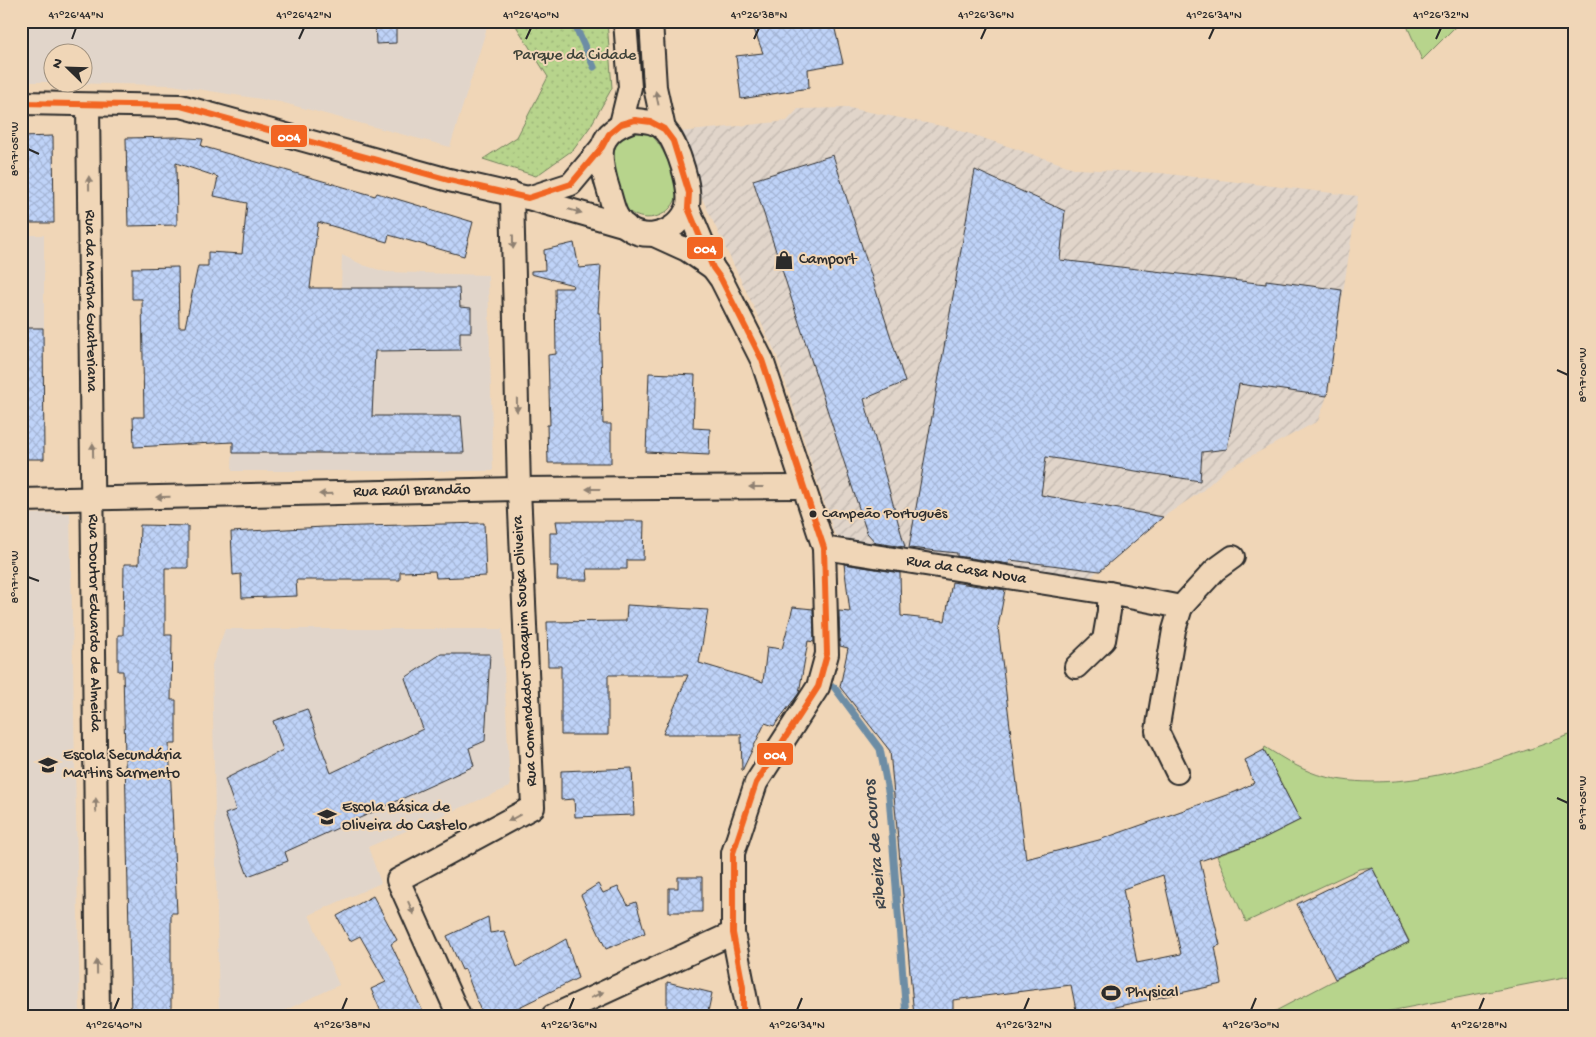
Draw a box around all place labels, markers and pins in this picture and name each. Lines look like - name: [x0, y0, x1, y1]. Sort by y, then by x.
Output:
- shop icon: Camport: [773, 249, 795, 271]
- place label: Camport: [799, 251, 858, 270]
- place label: Campeão Português: [822, 505, 948, 523]
- marker: Campeão Português: [808, 509, 818, 519]
- place label: Escola Secundária Martins Sarmento: [63, 747, 182, 784]
- school or university icon: Escola Secundária Martins Sarmento: [37, 754, 59, 776]
- place label: Escola Básica de Oliveira do Castelo: [342, 799, 467, 836]
- school or university icon: Escola Básica de Oliveira do Castelo: [316, 806, 338, 828]
- sports icon: Physical: [1100, 982, 1122, 1004]
- place label: Physical: [1125, 984, 1179, 1003]

